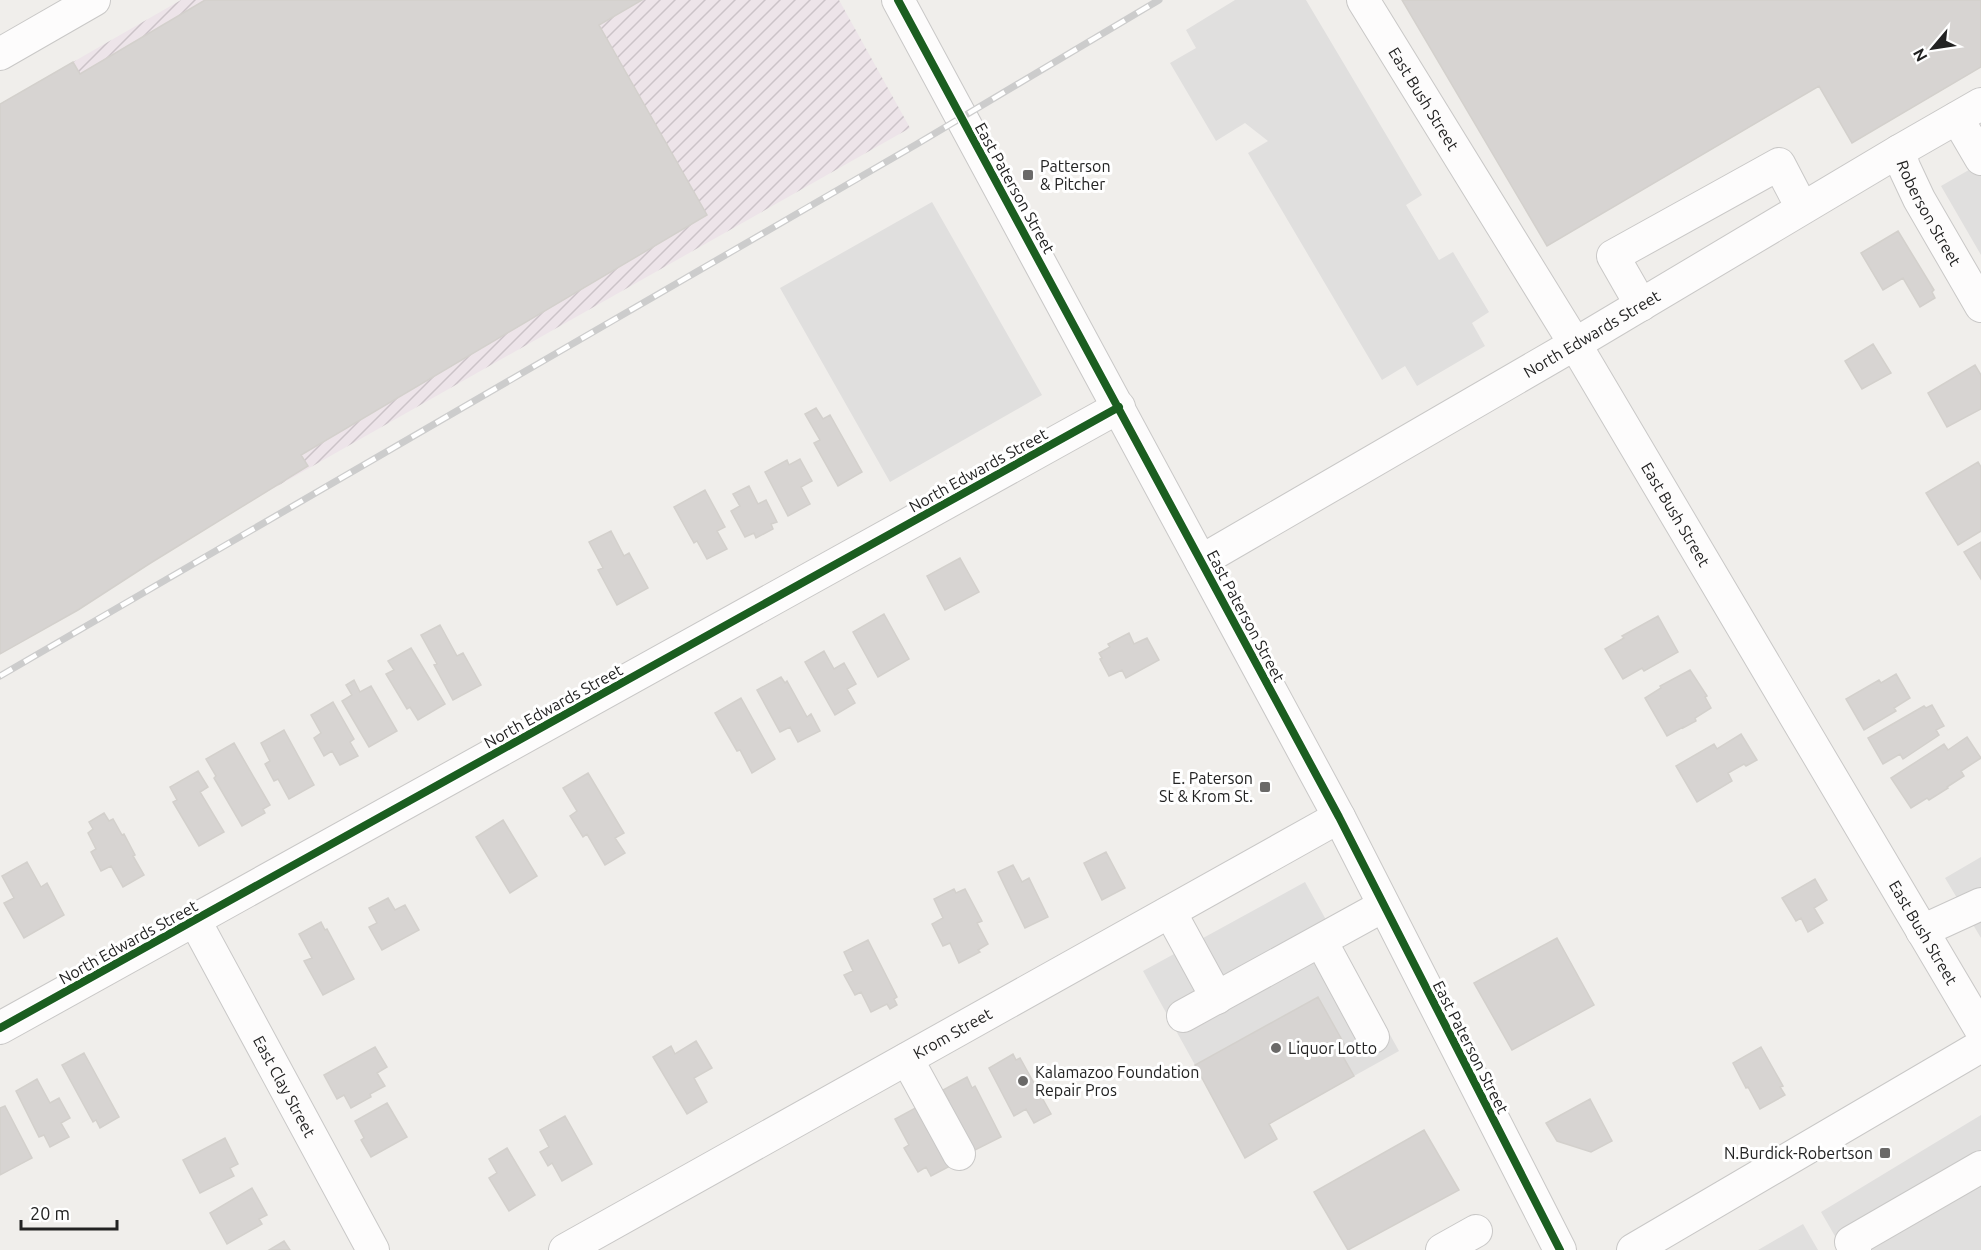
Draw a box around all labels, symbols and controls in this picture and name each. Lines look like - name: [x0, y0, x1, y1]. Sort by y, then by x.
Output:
- north arrow: [1903, 18, 1963, 78]
- street label: East Bush Street: [1385, 44, 1463, 154]
- text: N: [1909, 46, 1931, 65]
- street label: East Paterson Street: [972, 120, 1059, 257]
- place label: Patterson & Pitcher: [1040, 157, 1111, 193]
- street label: Roberson Street: [1893, 158, 1965, 270]
- marker: Patterson & Pitcher: [1021, 168, 1035, 182]
- street label: North Edwards Street: [1520, 286, 1664, 381]
- street label: North Edwards Street: [906, 424, 1051, 516]
- street label: East Bush Street: [1638, 459, 1714, 570]
- street label: East Paterson Street: [1204, 547, 1289, 686]
- street label: North Edwards Street: [481, 660, 626, 752]
- place label: E. Paterson St & Krom St.: [1159, 769, 1253, 805]
- marker: E. Paterson St & Krom St.: [1258, 780, 1272, 794]
- street label: East Bush Street: [1886, 877, 1961, 989]
- street label: North Edwards Street: [56, 896, 201, 988]
- street label: East Paterson Street: [1430, 978, 1513, 1117]
- street label: Krom Street: [910, 1004, 996, 1062]
- street label: East Clay Street: [250, 1033, 319, 1141]
- place label: Liquor Lotto: [1288, 1039, 1377, 1057]
- marker: Liquor Lotto: [1269, 1041, 1283, 1055]
- place label: Kalamazoo Foundation Repair Pros: [1035, 1063, 1199, 1099]
- marker: Kalamazoo Foundation Repair Pros: [1016, 1074, 1030, 1088]
- place label: N.Burdick-Robertson: [1724, 1144, 1873, 1162]
- marker: N.Burdick-Robertson: [1878, 1146, 1892, 1160]
- scale bar: [21, 1193, 117, 1231]
- text: 20 m: [30, 1203, 70, 1223]

